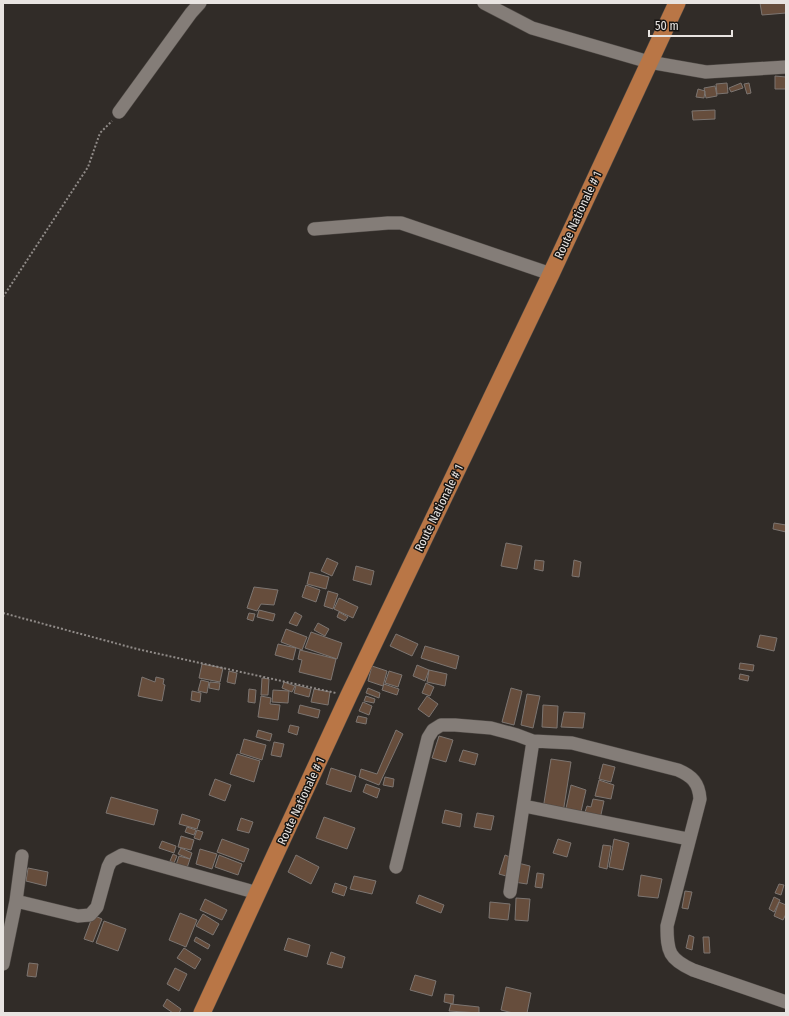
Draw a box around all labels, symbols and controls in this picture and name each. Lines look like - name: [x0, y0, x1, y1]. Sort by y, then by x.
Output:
- scale bar: [649, 12, 732, 38]
- text: 50 m: [655, 19, 679, 33]
- street label: Route Nationale # 1: [552, 169, 604, 261]
- street label: Route Nationale # 1: [412, 462, 466, 554]
- street label: Route Nationale # 1: [275, 755, 327, 847]

